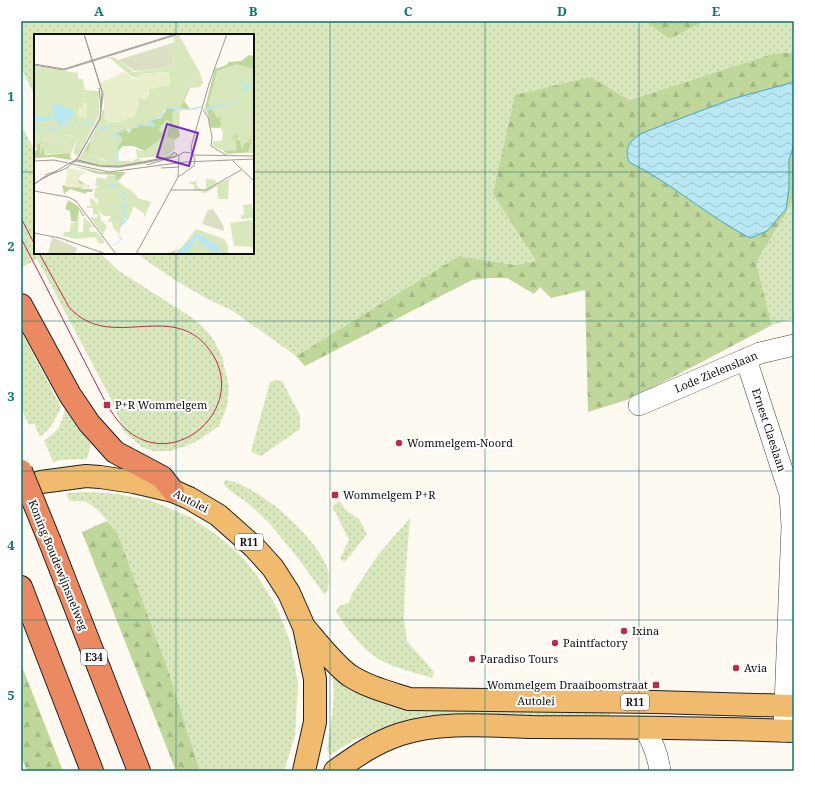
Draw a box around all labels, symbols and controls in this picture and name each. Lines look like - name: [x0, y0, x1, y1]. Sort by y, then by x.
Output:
- text: A: [94, 2, 104, 20]
- text: B: [249, 2, 258, 20]
- text: C: [404, 2, 413, 20]
- text: D: [557, 2, 567, 20]
- text: E: [712, 2, 721, 20]
- inset map: [34, 34, 254, 254]
- text: 1: [7, 87, 15, 105]
- text: 2: [7, 237, 15, 255]
- street label: Lode Zielenslaan: [672, 347, 760, 396]
- street label: Ernest Claeslaan: [749, 386, 790, 473]
- text: 3: [7, 387, 15, 405]
- place label: P+R Wommelgem: [115, 397, 208, 412]
- marker: P+R Wommelgem: [102, 400, 112, 410]
- place label: Wommelgem-Noord: [407, 435, 513, 450]
- marker: Wommelgem-Noord: [394, 438, 404, 448]
- street label: Autolei: [171, 485, 212, 516]
- place label: Wommelgem P+R: [343, 487, 436, 502]
- marker: Wommelgem P+R: [330, 490, 340, 500]
- street label: Koning Boudewijnsnelweg: [25, 497, 92, 632]
- road number: R11: [235, 534, 263, 550]
- text: 4: [7, 536, 15, 554]
- place label: Ixina: [632, 623, 659, 638]
- marker: Ixina: [619, 626, 629, 636]
- place label: Paintfactory: [563, 635, 628, 650]
- marker: Paintfactory: [550, 638, 560, 648]
- road number: E34: [81, 649, 107, 665]
- place label: Paradiso Tours: [480, 651, 558, 666]
- marker: Paradiso Tours: [467, 654, 477, 664]
- place label: Avia: [744, 660, 767, 675]
- marker: Avia: [731, 663, 741, 673]
- place label: Wommelgem Draaiboomstraat: [487, 677, 648, 692]
- marker: Wommelgem Draaiboomstraat: [651, 680, 661, 690]
- text: 5: [7, 686, 15, 704]
- street label: Autolei: [517, 693, 555, 708]
- road number: R11: [621, 694, 649, 710]

